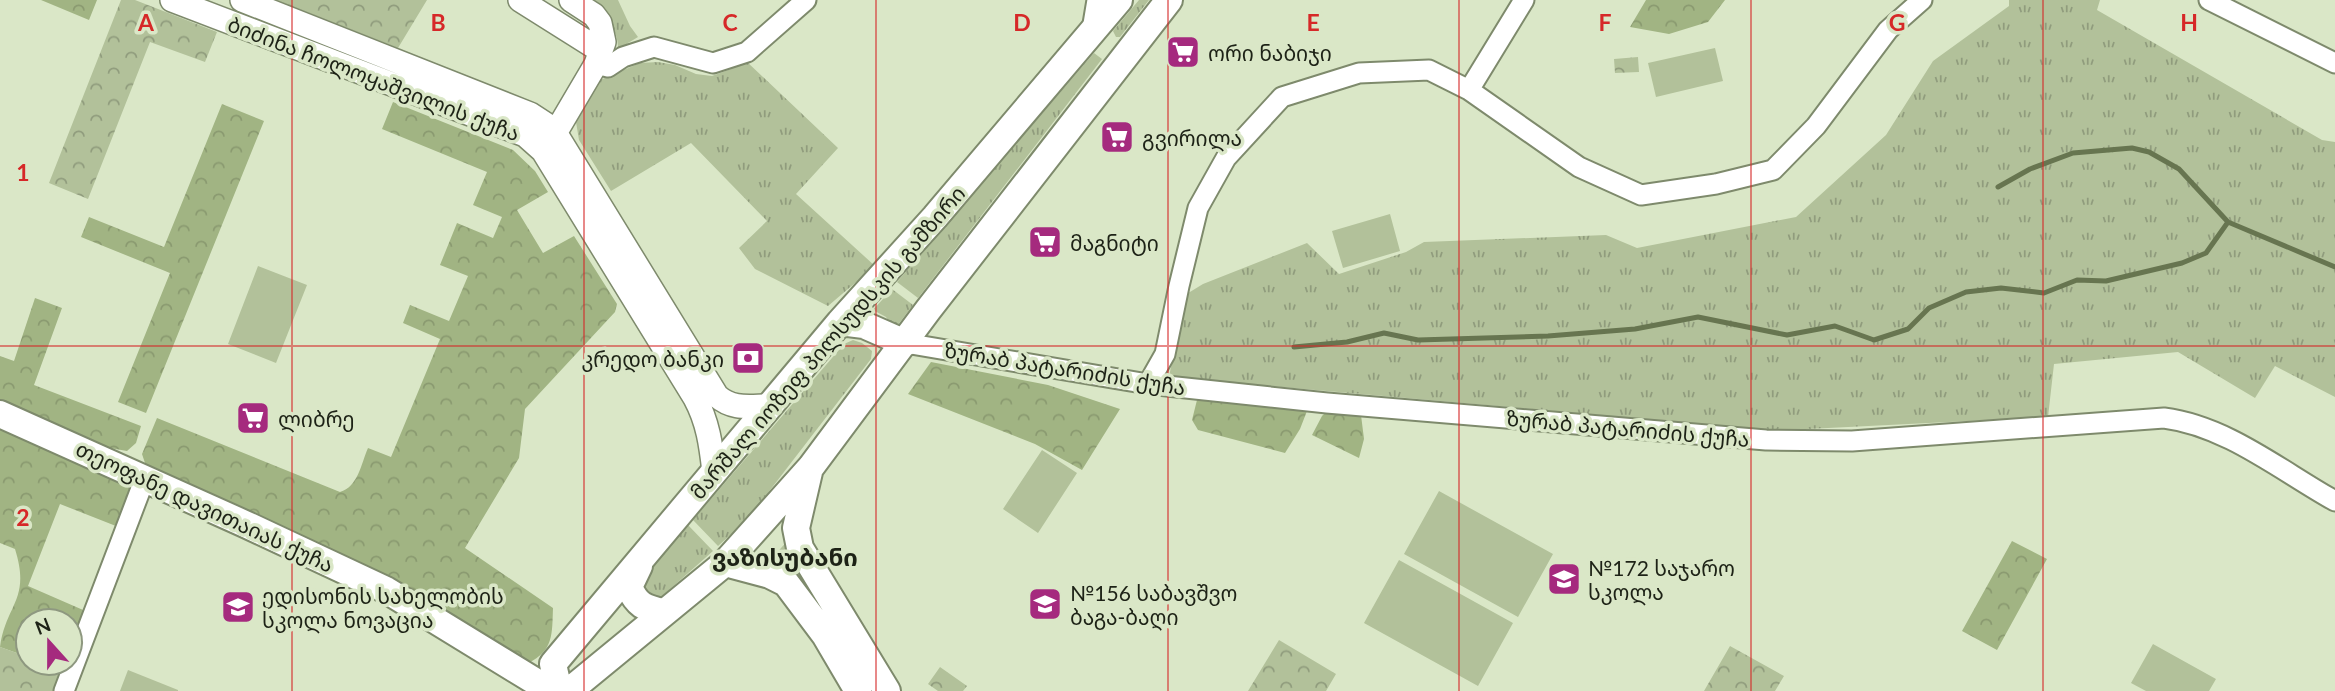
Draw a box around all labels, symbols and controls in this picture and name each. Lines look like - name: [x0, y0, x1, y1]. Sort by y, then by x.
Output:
- text: A: [137, 8, 155, 36]
- text: B: [430, 8, 446, 36]
- text: C: [722, 8, 738, 36]
- text: D: [1013, 8, 1031, 36]
- text: E: [1306, 8, 1320, 36]
- text: F: [1598, 8, 1612, 36]
- text: G: [1889, 8, 1905, 36]
- text: H: [2180, 8, 2198, 36]
- street label: ბიძინა ჩოლოყაშვილის ქუჩა: [224, 11, 524, 147]
- supermarket icon: ორი ნაბიჯი: [1164, 33, 1202, 71]
- place label: ორი ნაბიჯი: [1208, 40, 1332, 66]
- supermarket icon: გვირილა: [1098, 118, 1136, 156]
- place label: გვირილა: [1142, 125, 1242, 152]
- text: 1: [16, 158, 30, 186]
- street label: მარშალ იოზეფ პილსუდსკის გამზირი: [684, 180, 971, 505]
- supermarket icon: მაგნიტი: [1026, 223, 1064, 261]
- place label: მაგნიტი: [1070, 230, 1159, 256]
- street label: ზურაბ პატარიძის ქუჩა: [942, 337, 1187, 400]
- bank icon: კრედო ბანკი: [729, 339, 767, 377]
- place label: კრედო ბანკი: [581, 346, 724, 373]
- supermarket icon: ლიბრე: [234, 399, 272, 437]
- street label: ზურაბ პატარიძის ქუჩა: [1505, 405, 1751, 452]
- place label: ლიბრე: [278, 406, 355, 433]
- street label: თეოფანე დავითაიას ქუჩა: [71, 435, 338, 579]
- text: 2: [16, 503, 30, 531]
- district label: ვაზისუბანი: [712, 542, 858, 572]
- place label: №172 საჯარო სკოლა: [1588, 555, 1735, 606]
- school or university icon: №172 საჯარო სკოლა: [1545, 560, 1583, 598]
- place label: №156 საბავშვო ბაგა-ბაღი: [1070, 580, 1237, 631]
- place label: ედისონის სახელობის სკოლა ნოვაცია: [262, 583, 504, 634]
- school or university icon: №156 საბავშვო ბაგა-ბაღი: [1026, 585, 1064, 623]
- school or university icon: ედისონის სახელობის სკოლა ნოვაცია: [219, 588, 257, 626]
- north arrow: [14, 607, 84, 677]
- text: N: [32, 612, 54, 639]

